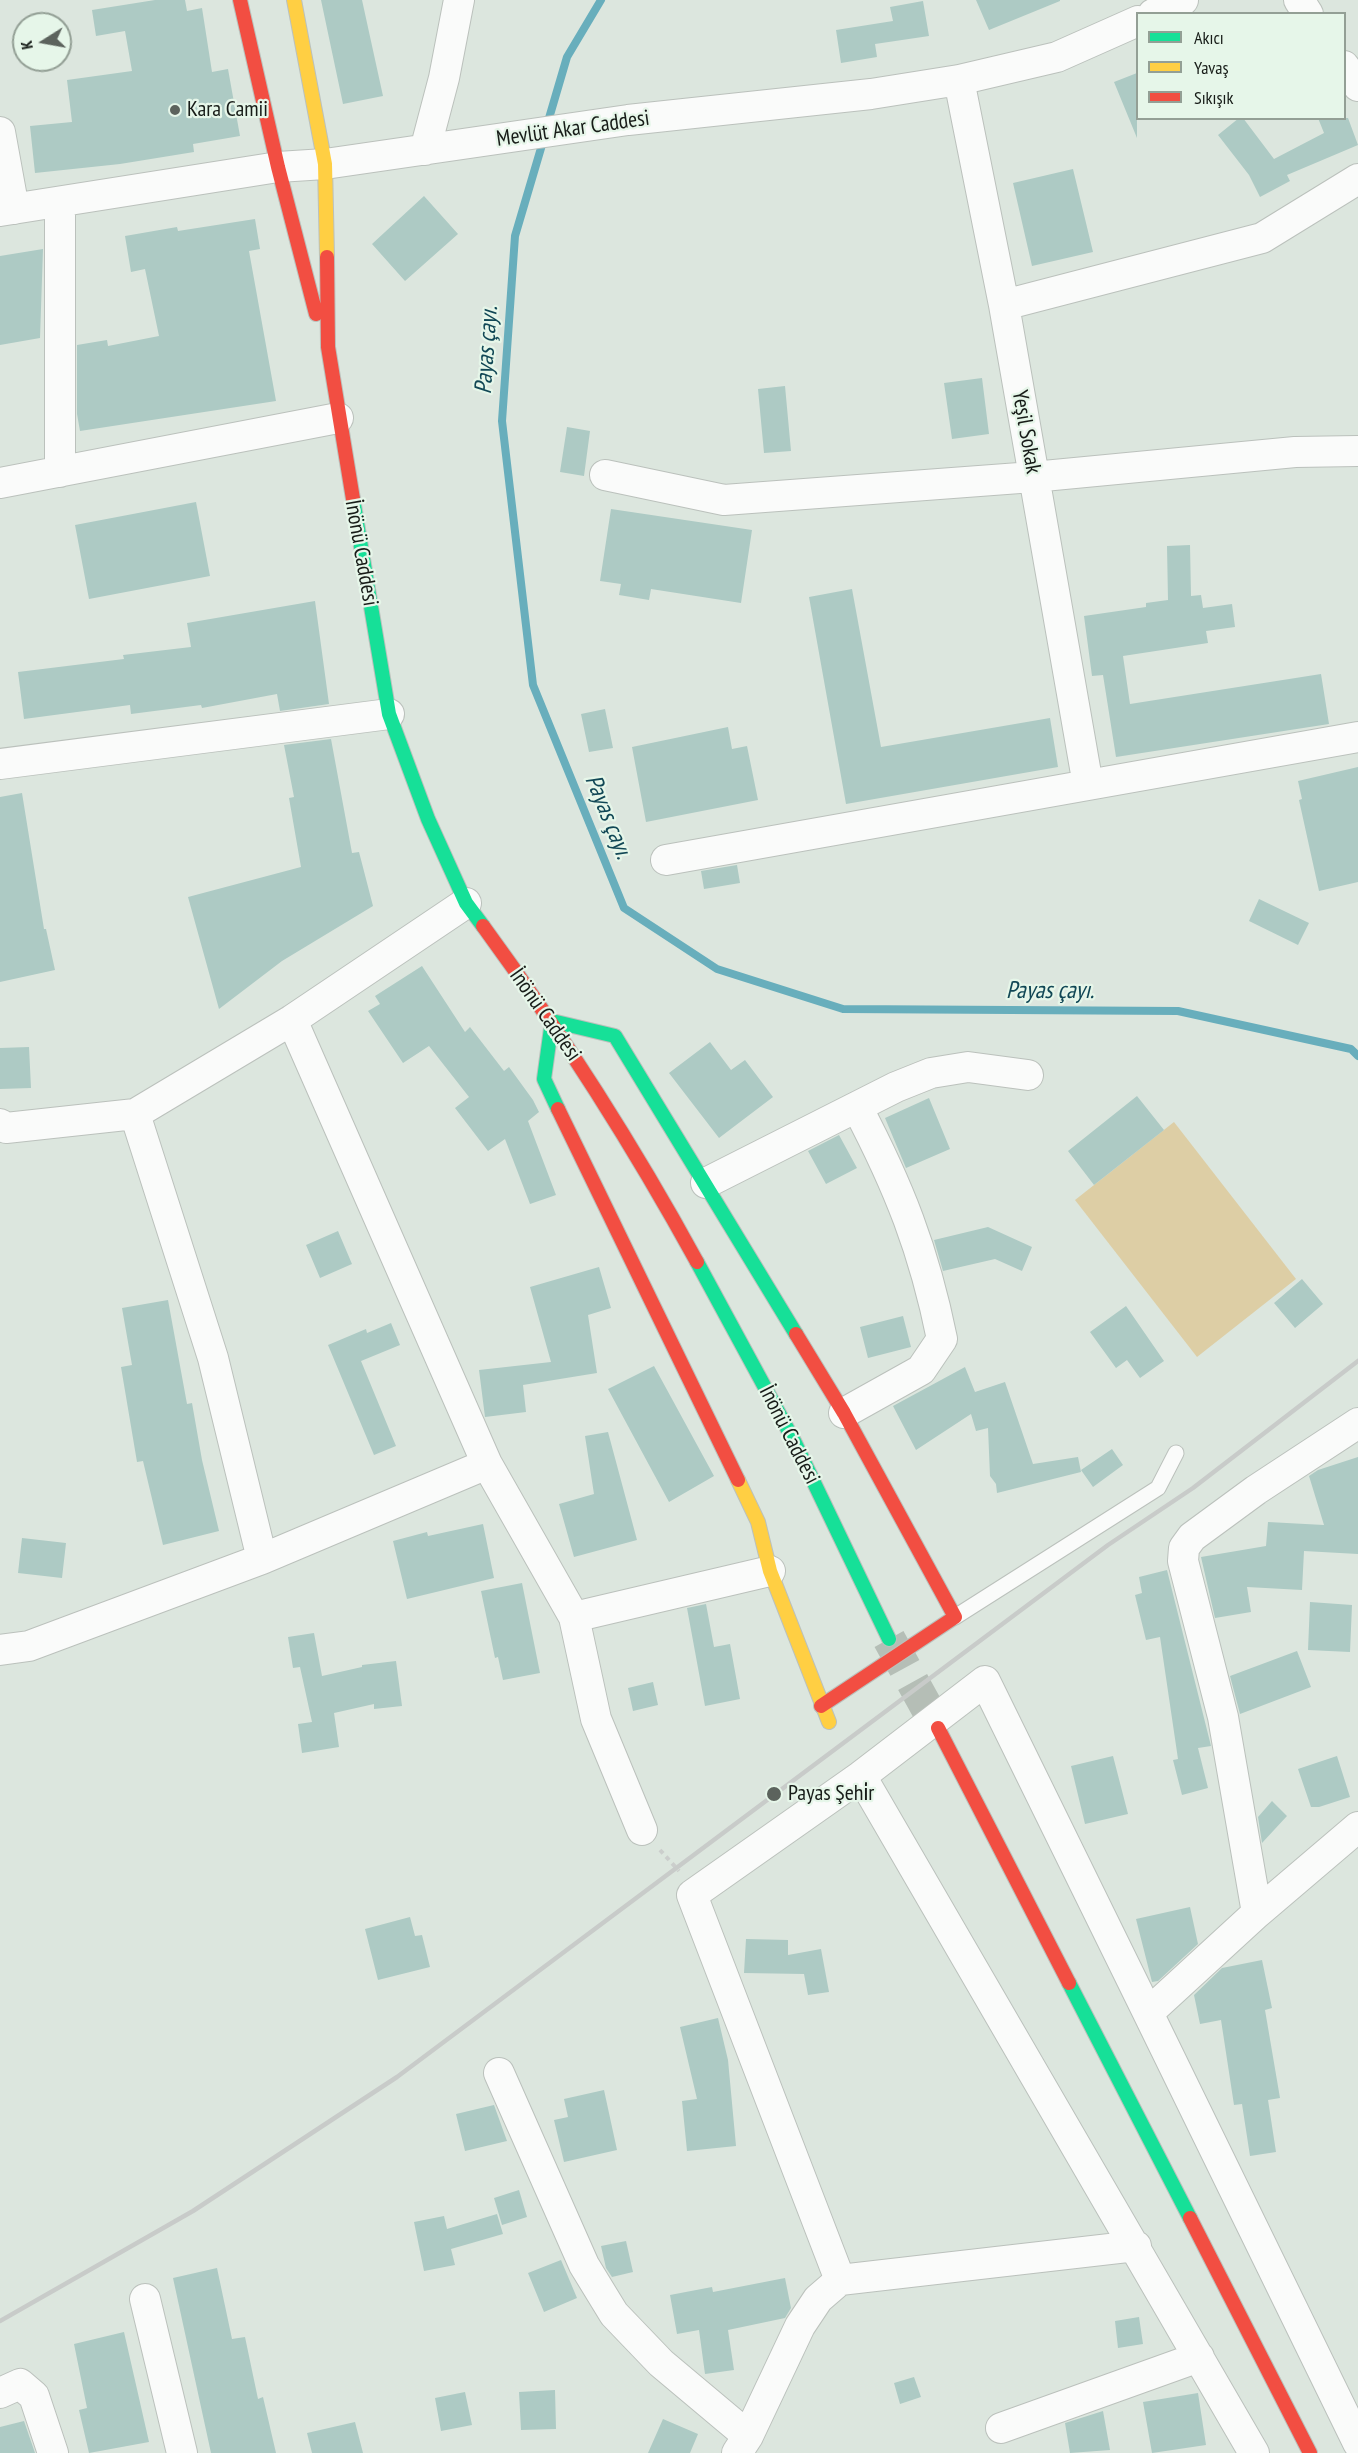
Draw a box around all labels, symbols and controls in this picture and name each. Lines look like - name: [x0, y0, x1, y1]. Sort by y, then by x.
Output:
- north arrow: [12, 12, 72, 72]
- legend: [1136, 12, 1346, 120]
- text: Akıcı: [1194, 26, 1224, 49]
- text: K: [16, 39, 37, 51]
- text: Yavaş: [1194, 56, 1229, 79]
- text: Sıkışık: [1194, 86, 1233, 109]
- place label: Kara Camii: [187, 97, 268, 123]
- marker: Kara Camii: [168, 103, 182, 117]
- street label: Mevlüt Akar Caddesi: [495, 105, 651, 153]
- water label: Payas çayı.: [470, 305, 504, 395]
- street label: Yeşil Sokak: [1006, 388, 1046, 476]
- street label: İnönü Caddesi: [339, 498, 383, 608]
- water label: Payas çayı.: [578, 771, 638, 863]
- street label: İnönü Caddesi: [503, 964, 587, 1066]
- water label: Payas çayı.: [1006, 977, 1094, 1005]
- street label: İnönü Caddesi: [753, 1381, 825, 1489]
- place label: Payas Şehi̇r: [788, 1781, 874, 1807]
- marker: Payas Şehi̇r: [765, 1785, 783, 1803]

